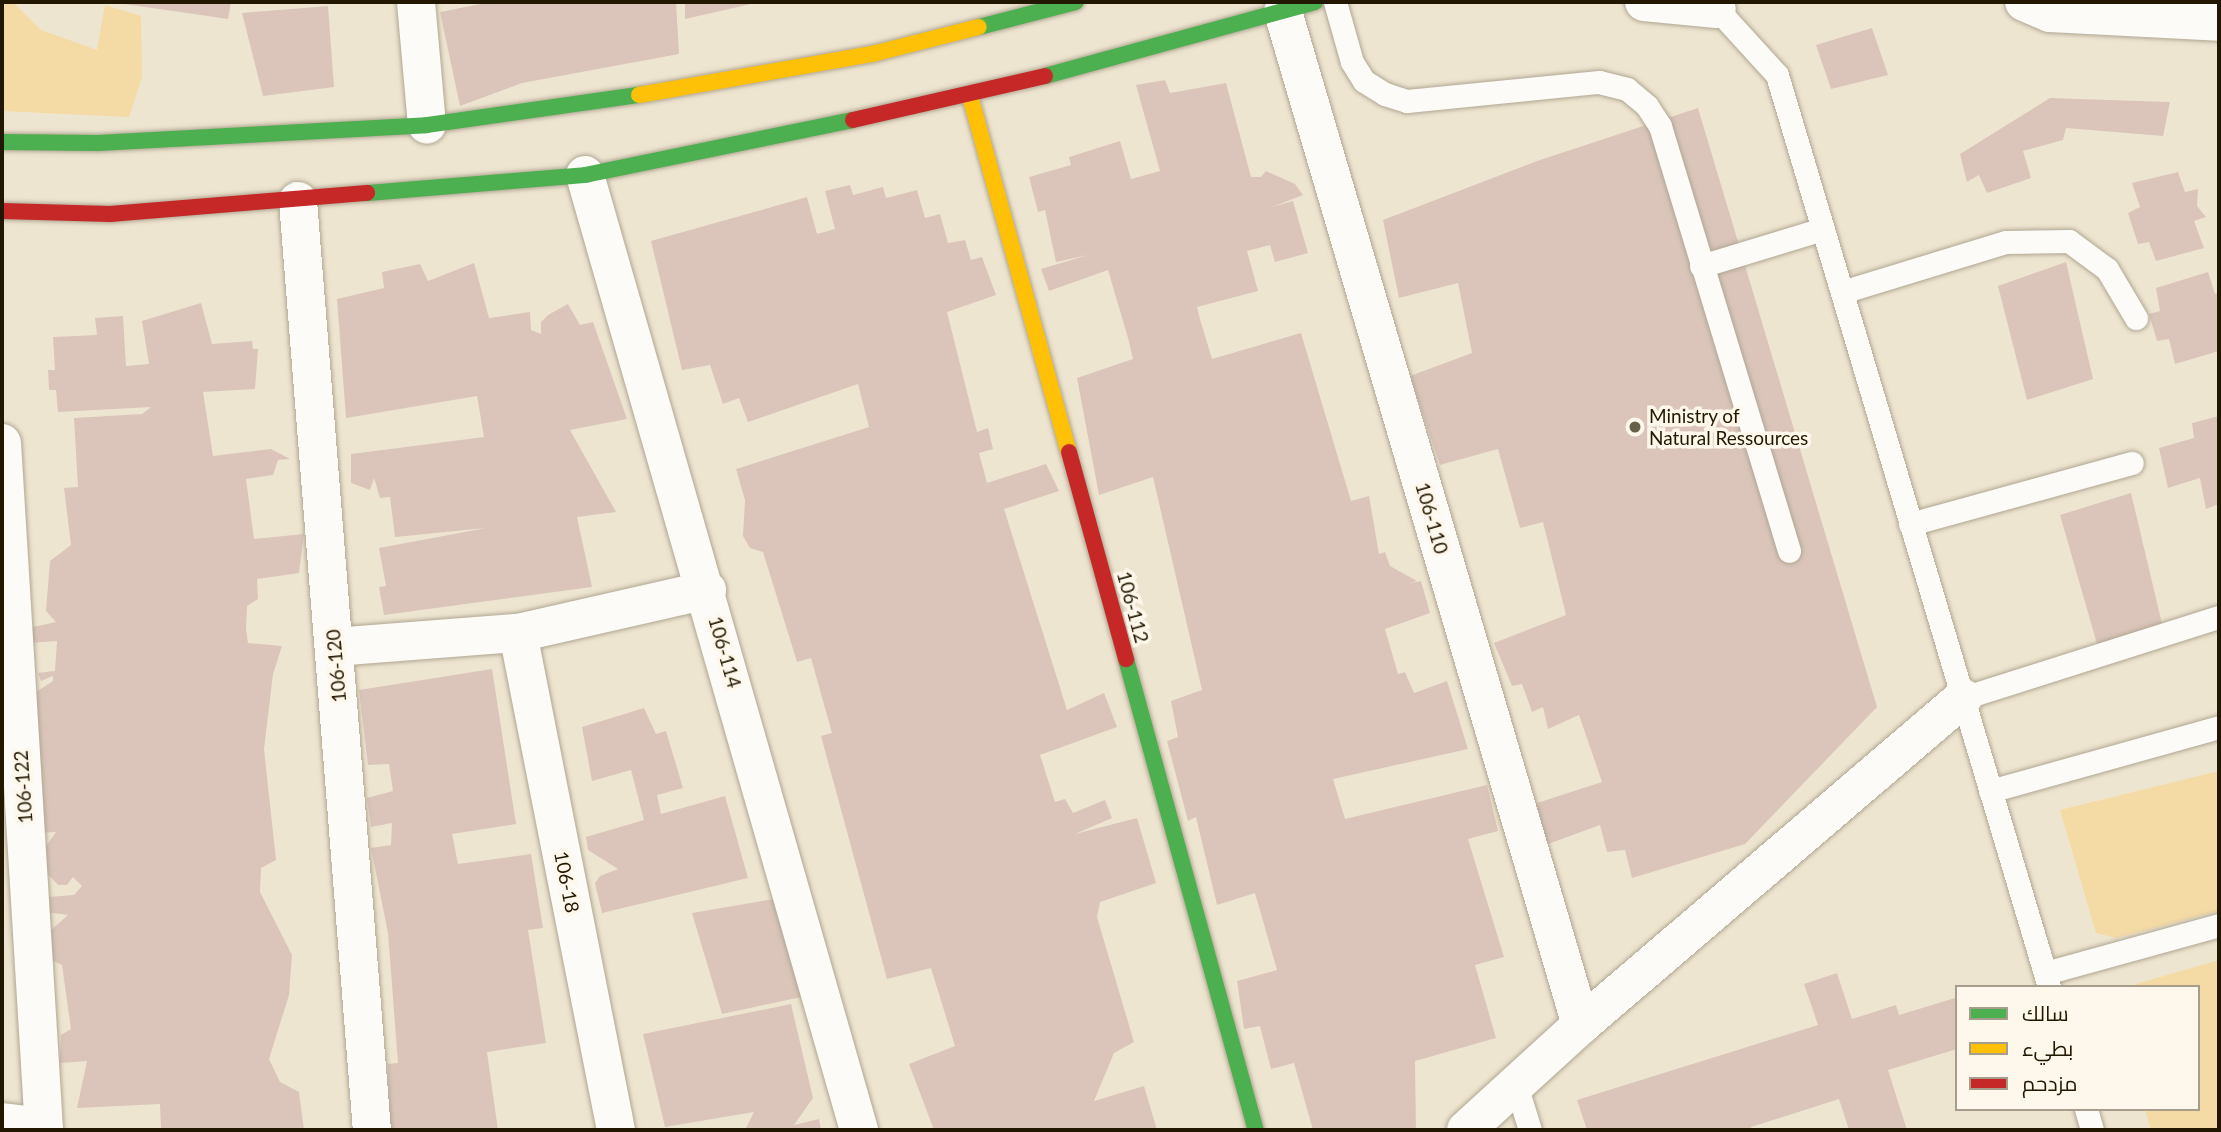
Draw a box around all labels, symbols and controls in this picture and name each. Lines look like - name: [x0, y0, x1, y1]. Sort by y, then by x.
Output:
- place label: Ministry of Natural Ressources: [1649, 405, 1808, 449]
- marker: Ministry of Natural Ressources: [1627, 419, 1643, 435]
- street label: 106-110: [1411, 480, 1453, 556]
- street label: 106-112: [1113, 569, 1153, 645]
- street label: 106-114: [704, 614, 746, 690]
- street label: 106-120: [321, 629, 351, 703]
- street label: 106-122: [9, 750, 37, 824]
- street label: 106-18: [550, 849, 584, 915]
- legend: [1955, 985, 2200, 1111]
- text: سالك: [2022, 1000, 2069, 1025]
- text: بطيء: [2022, 1035, 2073, 1060]
- text: مزدحم: [2022, 1070, 2077, 1095]

